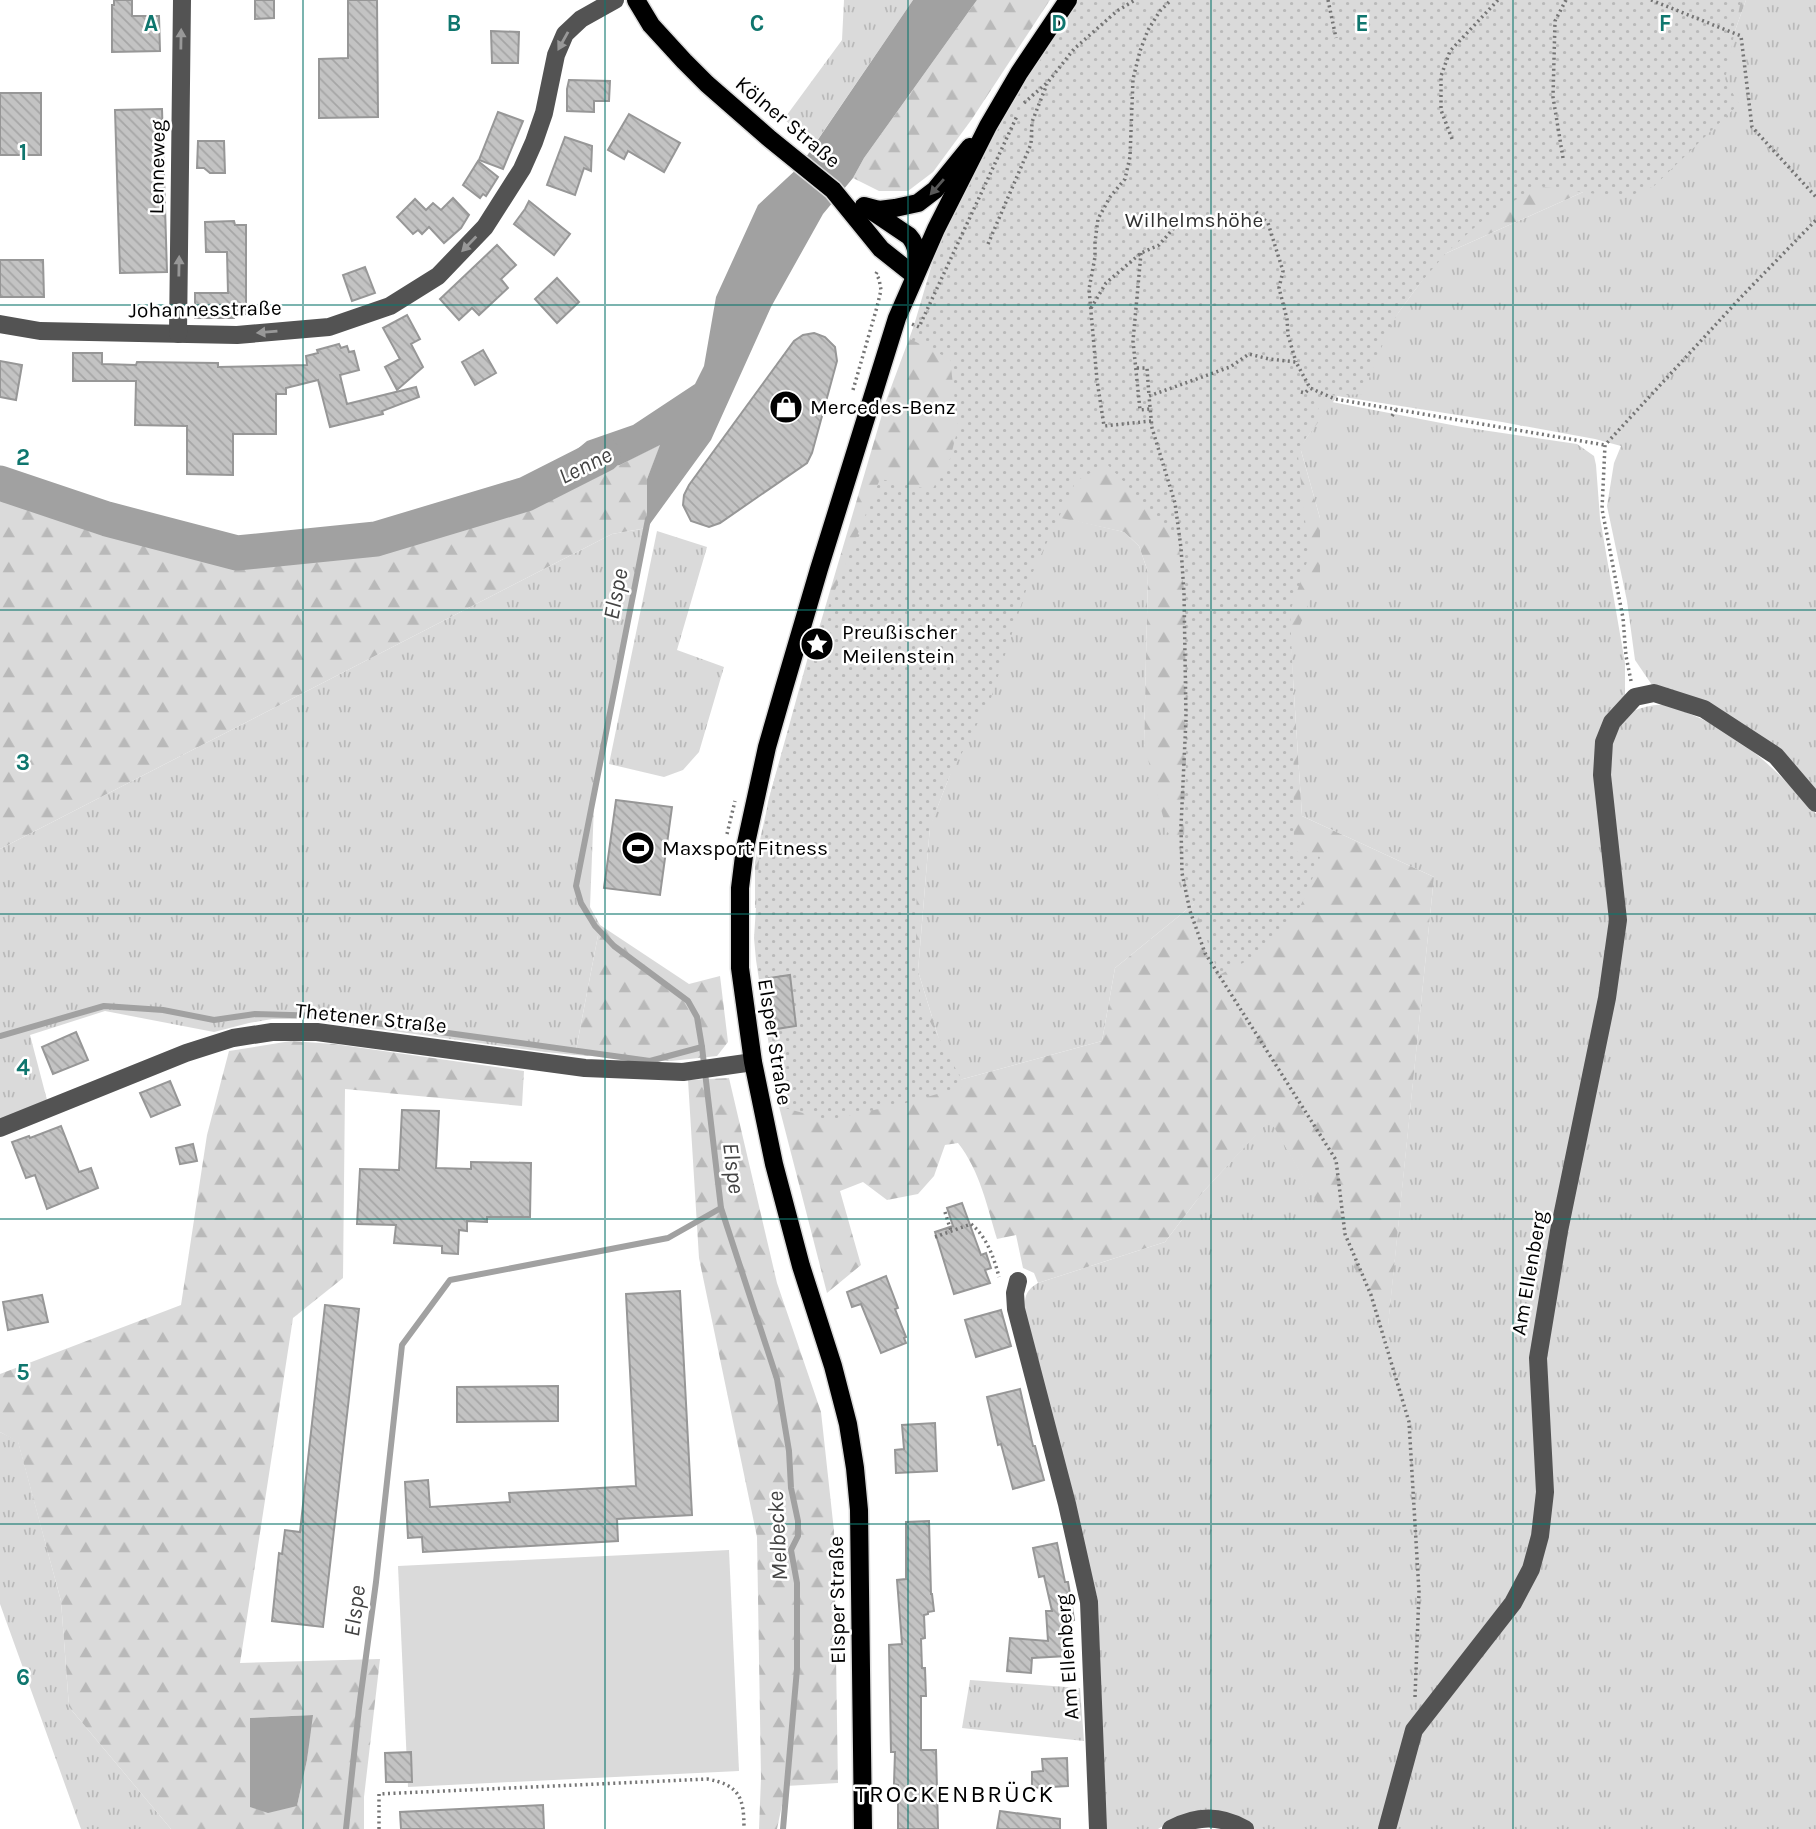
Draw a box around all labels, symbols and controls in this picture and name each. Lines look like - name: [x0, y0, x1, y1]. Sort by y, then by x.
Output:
- text: A: [144, 10, 158, 37]
- text: B: [447, 10, 461, 37]
- text: C: [750, 10, 764, 37]
- text: D: [1051, 10, 1067, 37]
- text: E: [1355, 10, 1369, 37]
- text: F: [1659, 10, 1671, 37]
- one-way arrow: [175, 27, 187, 49]
- one-way arrow: [557, 32, 569, 51]
- street label: Kölner Straße: [731, 71, 845, 173]
- street label: Lenneweg: [144, 119, 170, 214]
- text: 1: [19, 139, 27, 166]
- one-way arrow: [929, 179, 945, 196]
- park label: Wilhelmshöhe: [1125, 208, 1263, 232]
- one-way arrow: [461, 235, 477, 252]
- one-way arrow: [173, 255, 185, 277]
- street label: Johannesstraße: [128, 296, 282, 322]
- one-way arrow: [256, 327, 278, 338]
- shop icon: Mercedes-Benz: [767, 388, 805, 426]
- place label: Mercedes-Benz: [810, 395, 956, 419]
- water label: Lenne: [554, 441, 617, 490]
- text: 2: [16, 444, 30, 471]
- water label: Elspe: [597, 566, 634, 622]
- place label: Preußischer Meilenstein: [842, 620, 957, 668]
- place icon: Preußischer Meilenstein: [798, 625, 836, 663]
- text: 3: [16, 749, 30, 776]
- sports icon: Maxsport Fitness: [619, 829, 657, 867]
- place label: Maxsport Fitness: [662, 836, 828, 860]
- street label: Elsper Straße: [753, 977, 797, 1107]
- street label: Thetener Straße: [294, 998, 448, 1038]
- text: 4: [16, 1054, 30, 1081]
- water label: Elspe: [717, 1141, 750, 1195]
- street label: Am Ellenberg: [1506, 1209, 1552, 1337]
- text: 5: [16, 1359, 30, 1386]
- water label: Melbecke: [762, 1490, 793, 1581]
- street label: Elsper Straße: [824, 1536, 850, 1664]
- water label: Elspe: [338, 1584, 371, 1638]
- street label: Am Ellenberg: [1051, 1593, 1083, 1721]
- text: 6: [16, 1664, 30, 1691]
- district label: TROCKENBRÜCK: [855, 1780, 1055, 1808]

